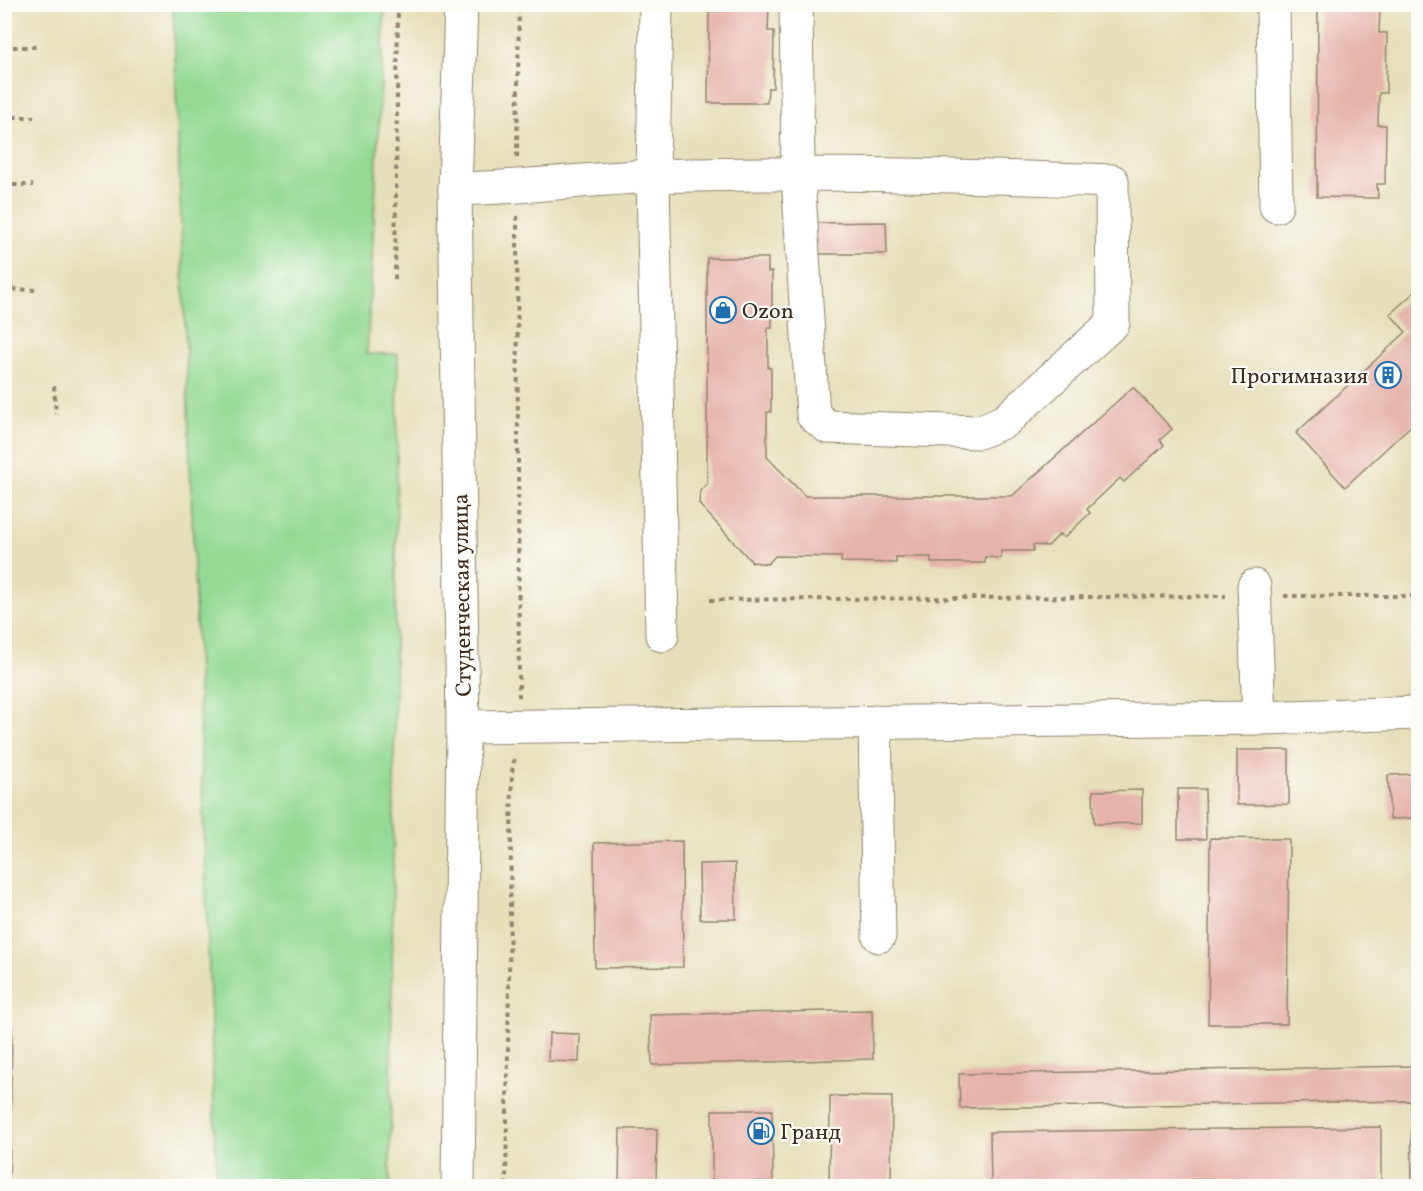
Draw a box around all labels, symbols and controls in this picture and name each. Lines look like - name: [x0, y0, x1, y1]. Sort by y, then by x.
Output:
- shop icon: Ozon: [708, 295, 738, 325]
- place label: Ozon: [742, 297, 794, 328]
- building icon: Прогимназия: [1373, 360, 1403, 390]
- place label: Прогимназия: [1231, 362, 1368, 393]
- street label: Студенческая улица: [446, 493, 481, 697]
- fuel station icon: Гранд: [746, 1116, 776, 1146]
- place label: Гранд: [780, 1118, 841, 1149]

